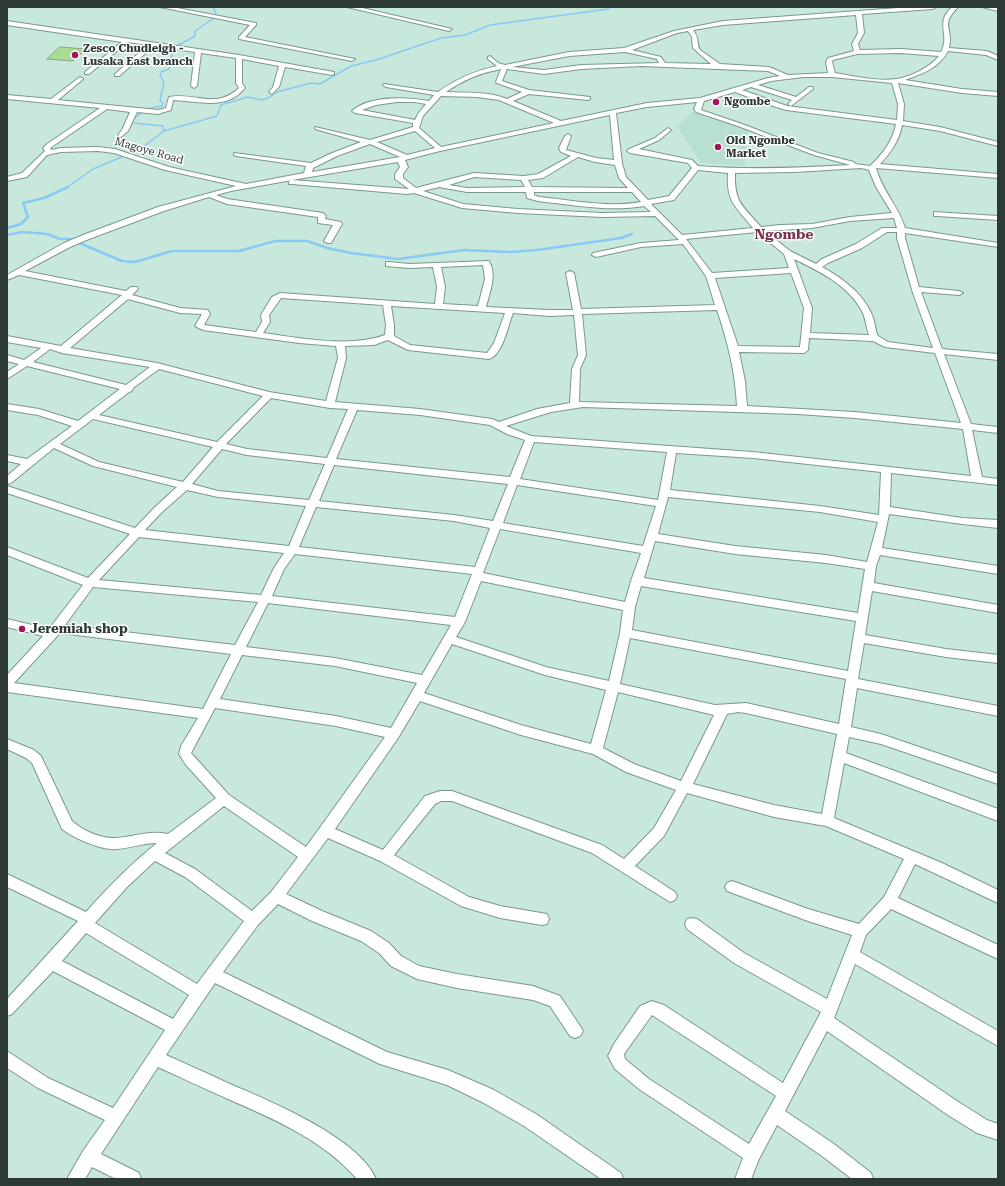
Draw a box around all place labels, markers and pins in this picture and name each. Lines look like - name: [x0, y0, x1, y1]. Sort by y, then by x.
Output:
- place label: Zesco Chudleigh - Lusaka East branch: [83, 42, 193, 68]
- marker: Zesco Chudleigh - Lusaka East branch: [70, 50, 80, 60]
- place label: Ngombe: [724, 95, 770, 109]
- marker: Ngombe: [711, 97, 721, 107]
- place label: Old Ngombe Market: [726, 134, 795, 160]
- marker: Old Ngombe Market: [713, 142, 723, 152]
- place label: Jeremiah shop: [30, 621, 128, 637]
- marker: Jeremiah shop: [17, 624, 27, 634]

